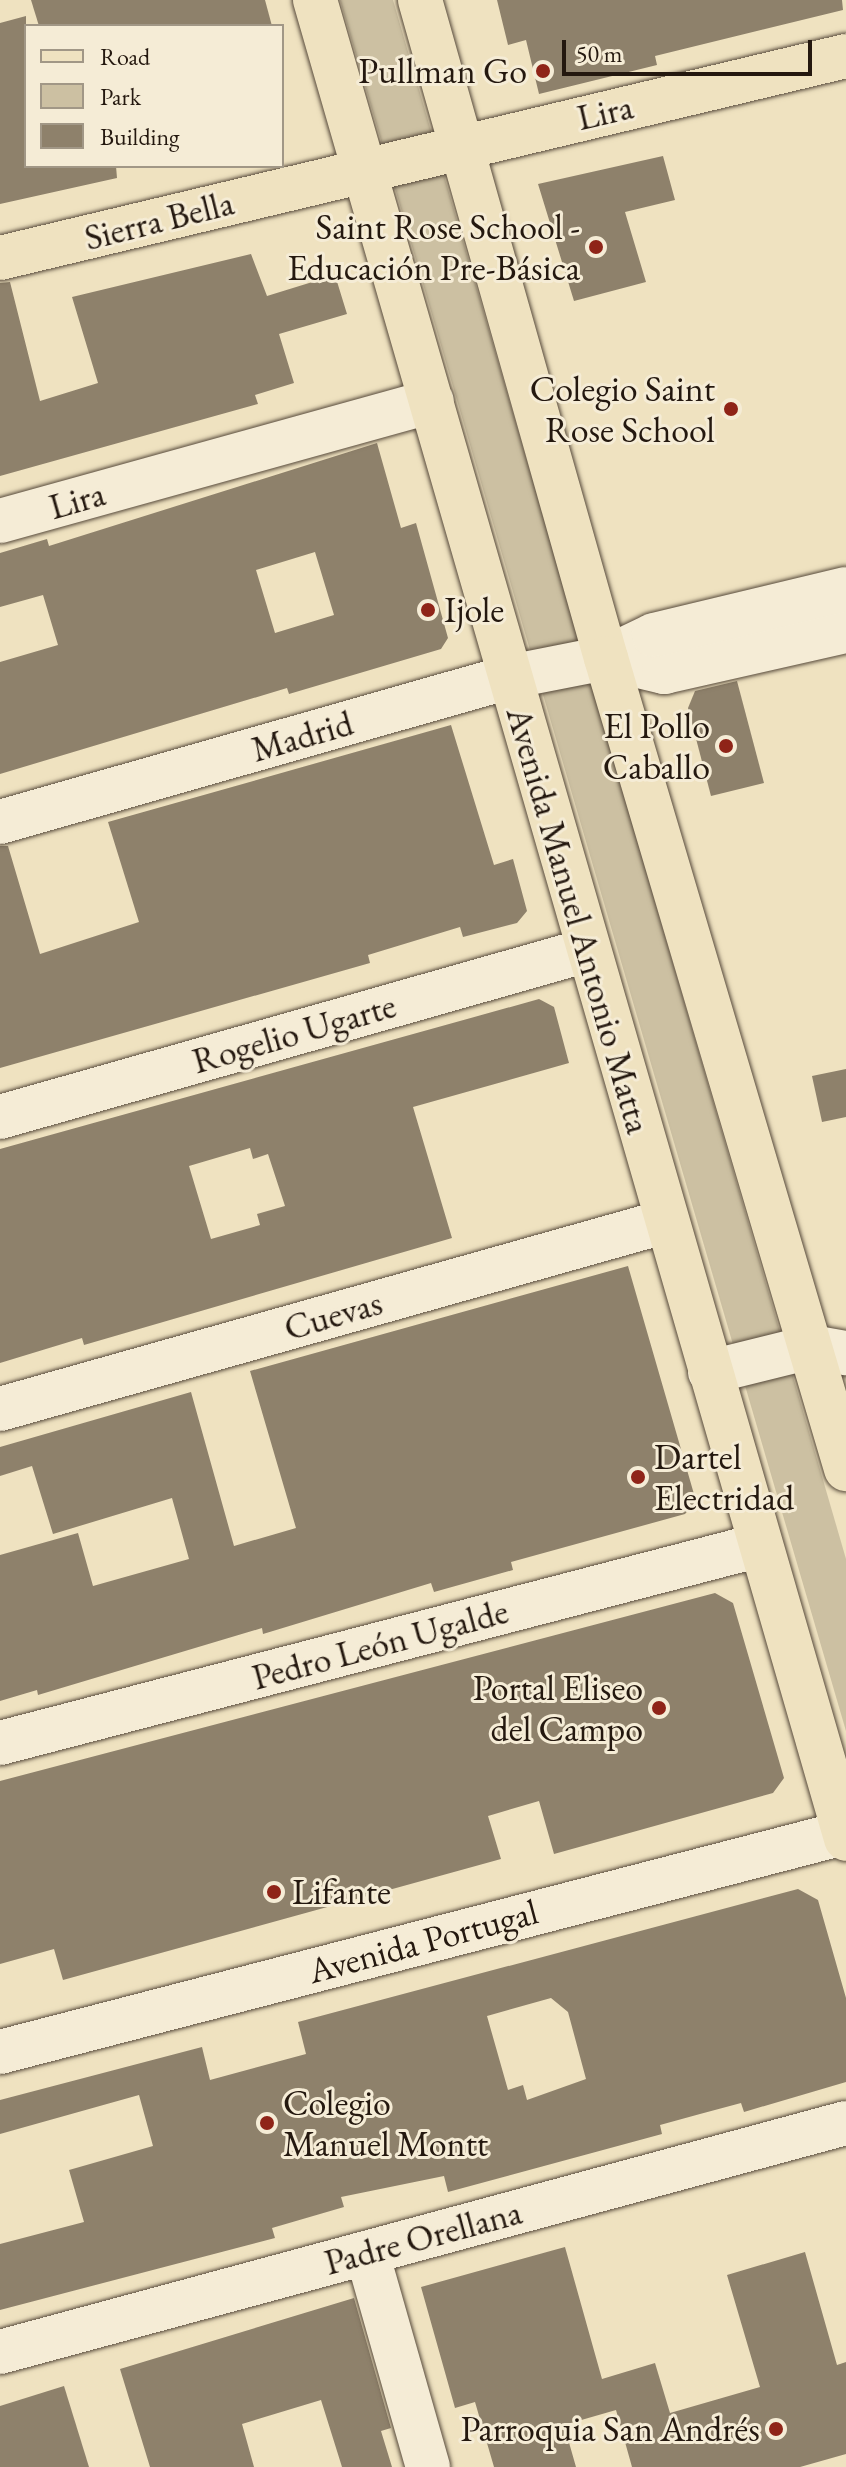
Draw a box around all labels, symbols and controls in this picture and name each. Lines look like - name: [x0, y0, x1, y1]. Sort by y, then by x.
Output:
- legend: [24, 24, 284, 168]
- scale bar: [566, 24, 816, 74]
- text: 50 m: [576, 38, 623, 69]
- text: Road: [100, 41, 150, 72]
- place label: Pullman Go: [358, 49, 527, 93]
- marker: Pullman Go: [534, 62, 552, 80]
- text: Park: [100, 81, 141, 112]
- street label: Lira: [573, 85, 637, 139]
- text: Building: [100, 121, 180, 152]
- street label: Sierra Bella: [80, 181, 238, 259]
- place label: Saint Rose School - Educación Pre-Básica: [287, 204, 580, 289]
- marker: Saint Rose School - Educación Pre-Básica: [587, 238, 605, 256]
- place label: Colegio Saint Rose School: [530, 366, 715, 451]
- marker: Colegio Saint Rose School: [722, 400, 740, 418]
- street label: Lira: [44, 471, 110, 529]
- place label: Ijole: [444, 588, 504, 632]
- marker: Ijole: [419, 601, 437, 619]
- street label: Madrid: [246, 701, 358, 771]
- street label: Avenida Manuel Antonio Matta: [497, 702, 661, 1138]
- place label: El Pollo Caballo: [603, 703, 710, 788]
- marker: El Pollo Caballo: [717, 737, 735, 755]
- street label: Rogelio Ugarte: [187, 983, 401, 1083]
- street label: Cuevas: [279, 1280, 387, 1350]
- place label: Dartel Electridad: [654, 1434, 794, 1519]
- marker: Dartel Electridad: [629, 1468, 647, 1486]
- street label: Pedro León Ugalde: [247, 1589, 513, 1699]
- place label: Portal Eliseo del Campo: [473, 1665, 643, 1750]
- marker: Portal Eliseo del Campo: [650, 1699, 668, 1717]
- place label: Lifante: [292, 1870, 391, 1914]
- marker: Lifante: [263, 1881, 285, 1903]
- street label: Avenida Portugal: [304, 1890, 542, 1992]
- place label: Colegio Manuel Montt: [283, 2080, 488, 2165]
- marker: Colegio Manuel Montt: [258, 2114, 276, 2132]
- street label: Padre Orellana: [320, 2190, 526, 2284]
- place label: Parroquia San Andrés: [460, 2407, 760, 2451]
- marker: Parroquia San Andrés: [767, 2420, 785, 2438]

